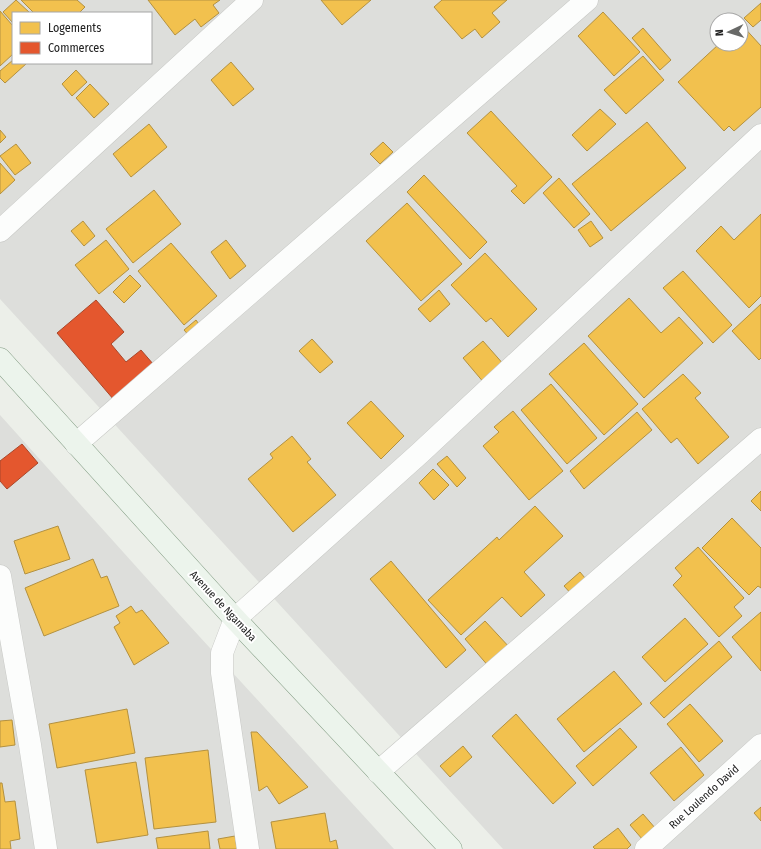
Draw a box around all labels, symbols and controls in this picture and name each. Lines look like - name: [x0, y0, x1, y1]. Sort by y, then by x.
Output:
- legend: [12, 12, 152, 64]
- north arrow: [709, 12, 749, 52]
- text: Logements: [48, 21, 101, 35]
- text: N: [713, 29, 726, 36]
- text: Commerces: [48, 41, 104, 55]
- street label: Avenue de Ngamaba: [187, 568, 259, 644]
- street label: Rue Loulendo David: [666, 762, 742, 832]

